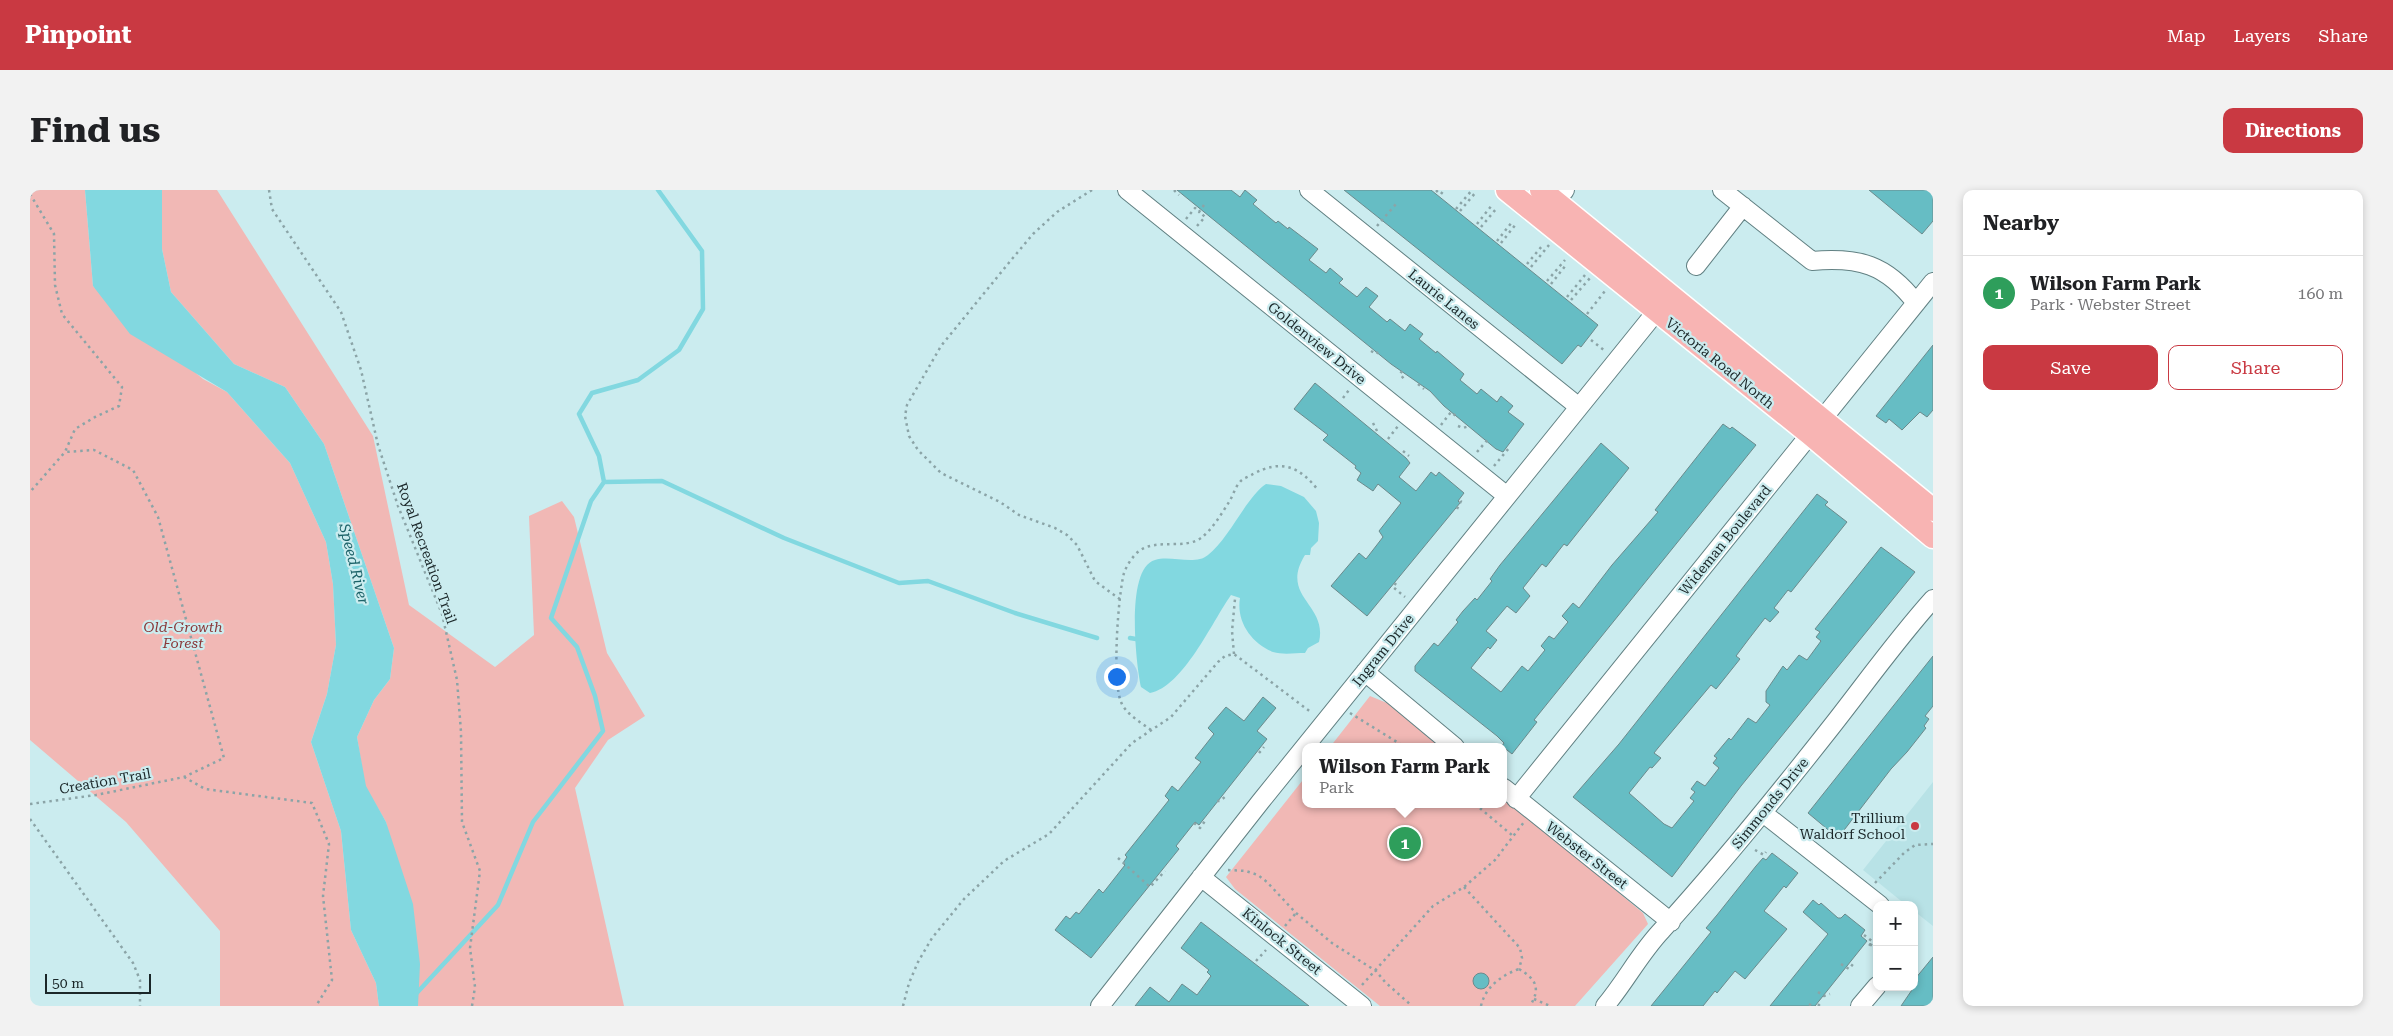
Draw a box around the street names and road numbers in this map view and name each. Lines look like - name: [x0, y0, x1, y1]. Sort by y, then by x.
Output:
- street label: Laurie Lanes: [1405, 266, 1483, 333]
- street label: Goldenview Drive: [1265, 299, 1369, 388]
- street label: Victoria Road North: [1663, 314, 1777, 412]
- street label: Royal Recreation Trail: [394, 480, 460, 626]
- street label: Wideman Boulevard: [1676, 482, 1774, 598]
- street label: Ingram Drive: [1349, 610, 1417, 689]
- street label: Simmonds Drive: [1729, 754, 1812, 852]
- street label: Creation Trail: [58, 765, 153, 797]
- street label: Webster Street: [1543, 818, 1631, 892]
- street label: Kinlock Street: [1239, 904, 1325, 978]

